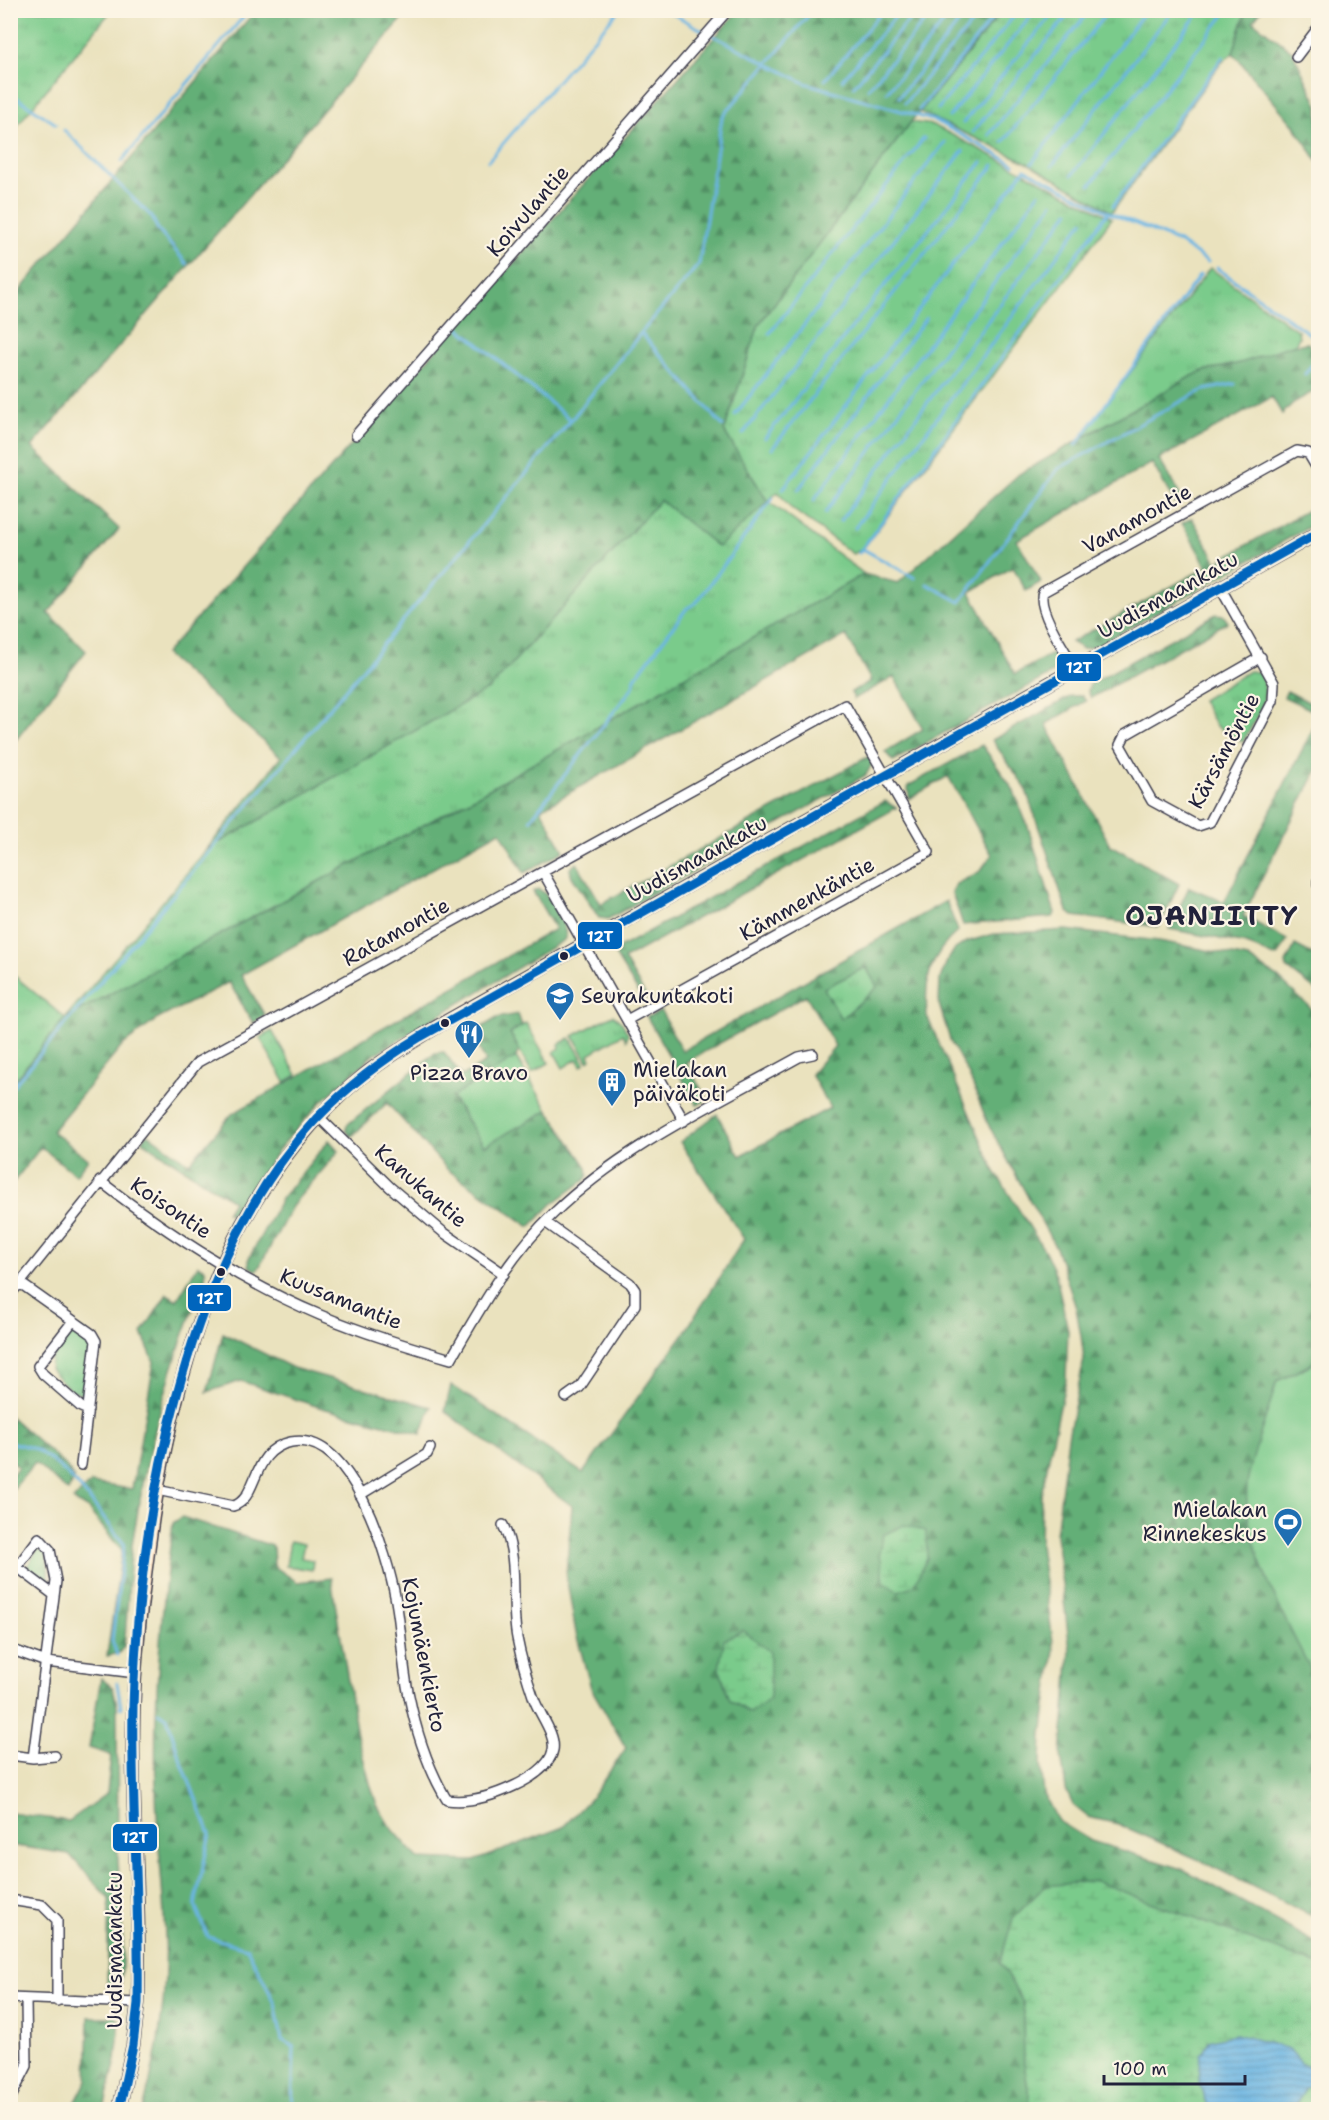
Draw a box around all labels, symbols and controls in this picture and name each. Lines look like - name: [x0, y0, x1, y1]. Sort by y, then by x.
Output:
- street label: Koivulantie: [480, 159, 576, 263]
- street label: Vanamontie: [1077, 477, 1197, 561]
- street label: Uudismaankatu: [1093, 545, 1243, 645]
- line badge: 12T: [1056, 653, 1102, 682]
- text: 12T: [1065, 657, 1093, 678]
- street label: Kärsämöntie: [1182, 688, 1266, 814]
- street label: Uudismaankatu: [622, 809, 772, 909]
- street label: Kämmenkäntie: [735, 850, 879, 948]
- street label: Ratamontie: [338, 891, 454, 973]
- district label: OJANIITTY: [1125, 897, 1299, 934]
- line badge: 12T: [577, 921, 623, 950]
- text: 12T: [586, 926, 614, 947]
- unlabelled marker: [558, 950, 570, 962]
- school or university icon: Seurakuntakoti: [544, 980, 576, 1022]
- place label: Seurakuntakoti: [581, 982, 734, 1010]
- unlabelled marker: [439, 1017, 451, 1029]
- restaurant icon: Pizza Bravo: [453, 1018, 485, 1060]
- place label: Mielakan päiväkoti: [633, 1056, 727, 1108]
- place label: Pizza Bravo: [410, 1059, 528, 1087]
- building icon: Mielakan päiväkoti: [596, 1066, 628, 1108]
- street label: Kanukantie: [369, 1138, 473, 1234]
- street label: Koisontie: [125, 1171, 217, 1245]
- street label: Kuusamantie: [276, 1262, 406, 1336]
- unlabelled marker: [215, 1266, 227, 1278]
- line badge: 12T: [187, 1284, 232, 1312]
- text: 12T: [196, 1288, 224, 1309]
- place label: Mielakan Rinnekeskus: [1143, 1496, 1267, 1548]
- sports icon: Mielakan Rinnekeskus: [1272, 1506, 1304, 1548]
- street label: Kojumäenkierto: [395, 1575, 453, 1735]
- line badge: 12T: [112, 1823, 158, 1852]
- text: 12T: [121, 1827, 149, 1848]
- street label: Uudismaankatu: [101, 1872, 129, 2028]
- scale bar: [1104, 2048, 1245, 2086]
- text: 100 m: [1113, 2057, 1167, 2081]

